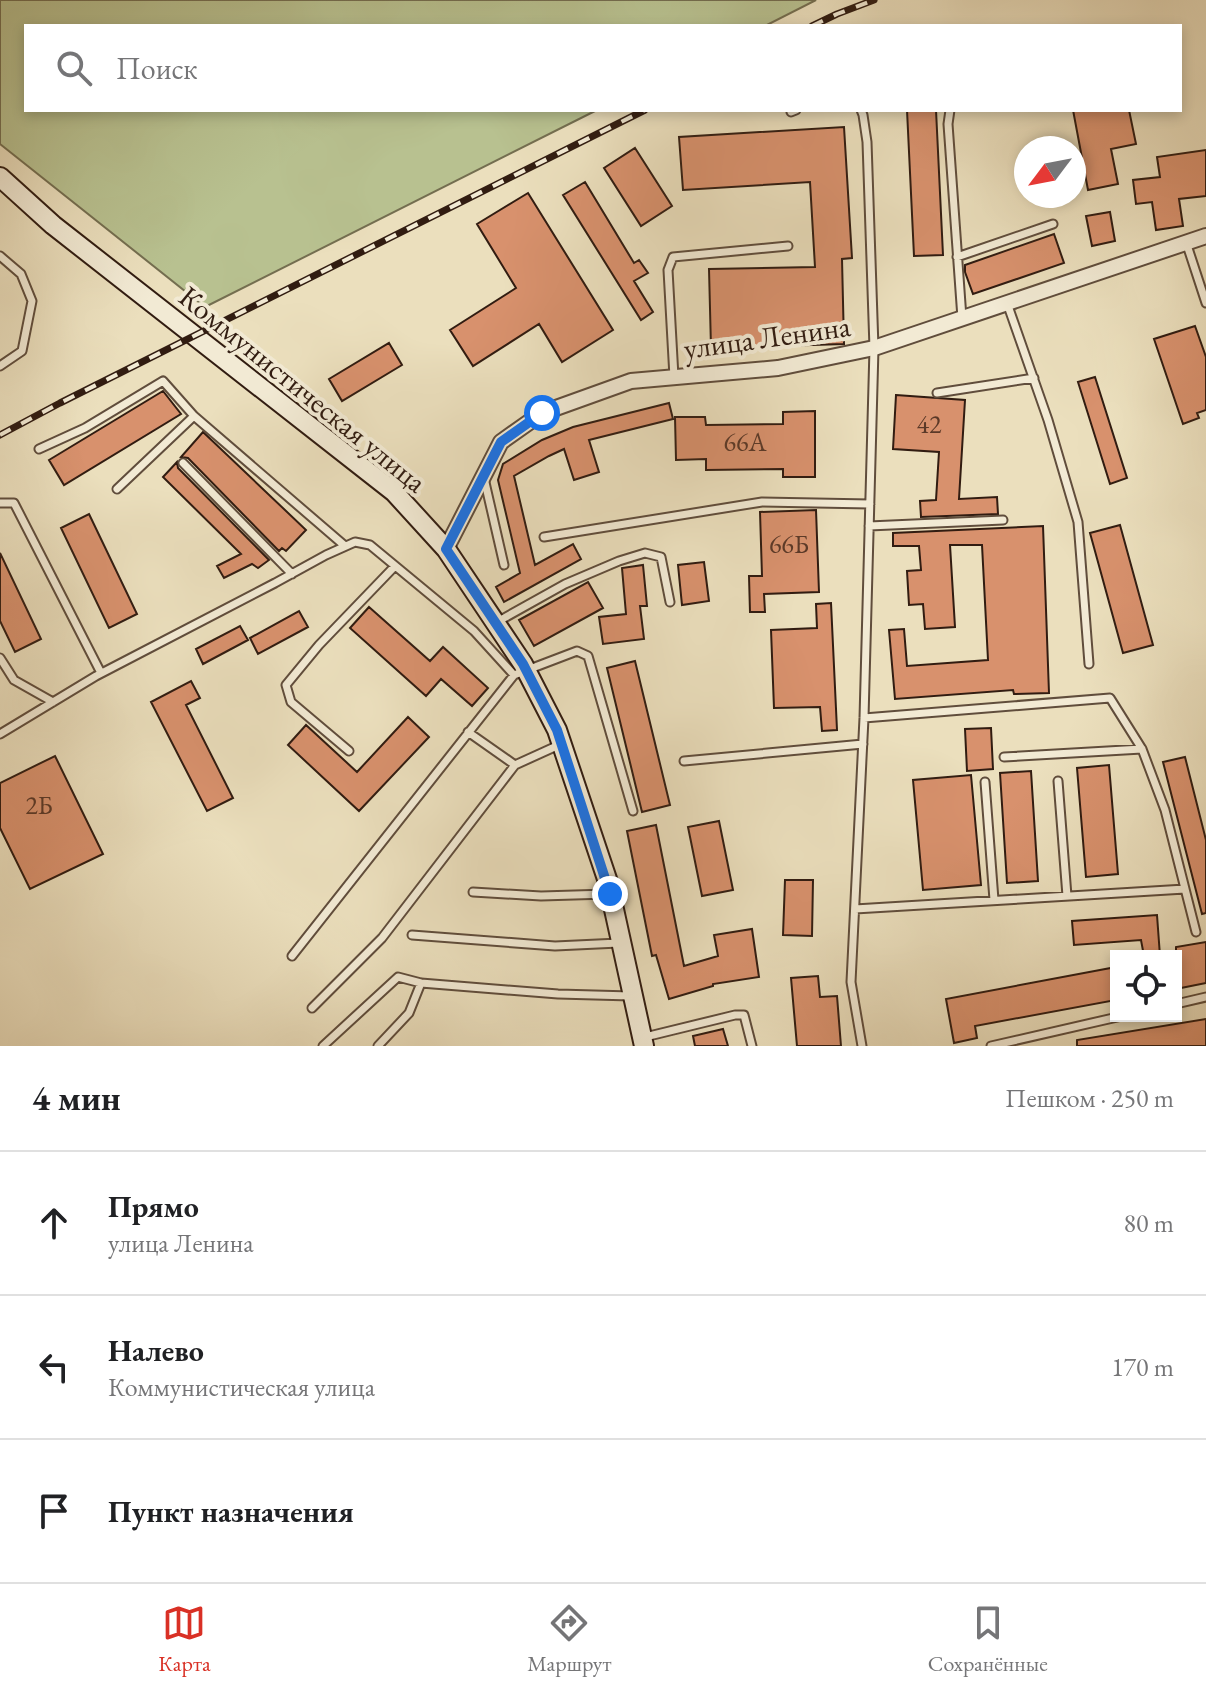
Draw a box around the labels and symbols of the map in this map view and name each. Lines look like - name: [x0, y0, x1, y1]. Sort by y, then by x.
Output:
- north arrow: [1014, 136, 1086, 208]
- street label: Коммунистическая улица: [171, 277, 435, 501]
- street label: улица Ленина: [681, 306, 853, 368]
- route start: [524, 395, 560, 431]
- house number: 42: [917, 407, 942, 441]
- house number: 66А: [724, 425, 767, 459]
- house number: 66Б: [769, 527, 809, 561]
- house number: 2Б: [25, 788, 53, 822]
- route end: [592, 876, 628, 912]

